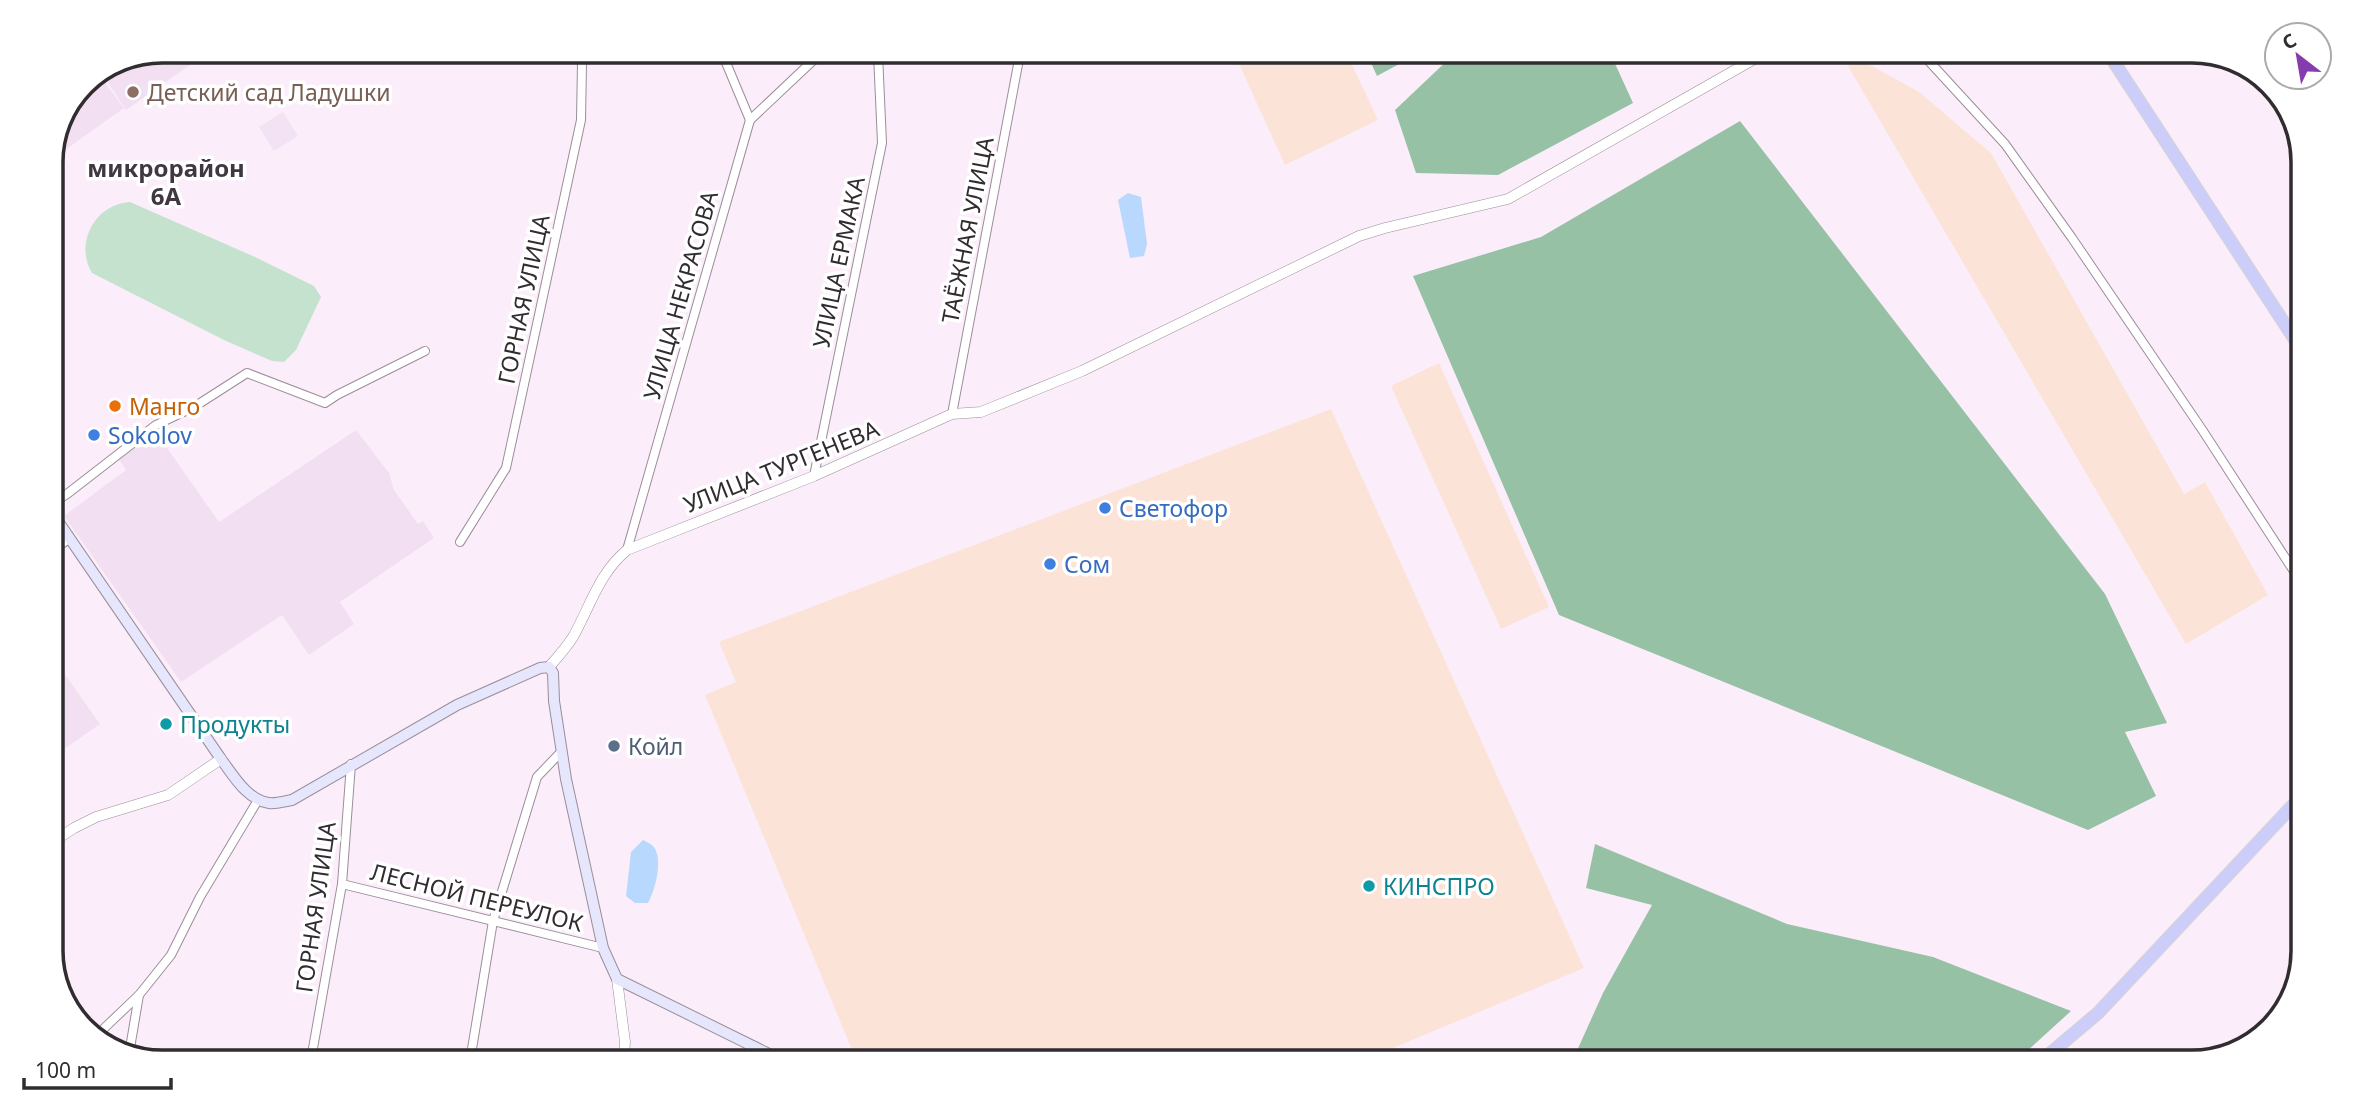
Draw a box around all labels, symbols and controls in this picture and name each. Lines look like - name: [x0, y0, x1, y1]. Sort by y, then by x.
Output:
- north arrow: [2263, 21, 2333, 91]
- text: С: [2277, 27, 2301, 56]
- place label: Детский сад Ладушки: [147, 76, 390, 108]
- marker: Детский сад Ладушки: [125, 84, 141, 100]
- street label: ТАЁЖНАЯ УЛИЦА: [933, 134, 1001, 326]
- district label: микрорайон 6А: [87, 151, 245, 212]
- street label: УЛИЦА ЕРМАКА: [804, 173, 872, 351]
- street label: УЛИЦА НЕКРАСОВА: [635, 187, 725, 403]
- street label: ГОРНАЯ УЛИЦА: [489, 211, 557, 387]
- place label: Манго: [129, 390, 200, 422]
- marker: Манго: [107, 398, 123, 414]
- street label: УЛИЦА ТУРГЕНЕВА: [679, 412, 884, 520]
- place label: Sokolov: [108, 419, 192, 451]
- marker: Sokolov: [86, 427, 102, 443]
- place label: Светофор: [1119, 492, 1228, 524]
- marker: Светофор: [1097, 500, 1113, 516]
- place label: Сом: [1064, 548, 1110, 580]
- marker: Сом: [1042, 556, 1058, 572]
- place label: Продукты: [180, 708, 290, 740]
- marker: Продукты: [158, 716, 174, 732]
- place label: Койл: [628, 730, 683, 762]
- marker: Койл: [606, 738, 622, 754]
- street label: ГОРНАЯ УЛИЦА: [287, 819, 343, 995]
- street label: ЛЕСНОЙ ПЕРЕУЛОК: [367, 855, 587, 939]
- place label: КИНСПРО: [1383, 870, 1495, 902]
- marker: КИНСПРО: [1361, 878, 1377, 894]
- scale bar: [24, 1046, 172, 1090]
- text: 100 m: [35, 1056, 96, 1084]

